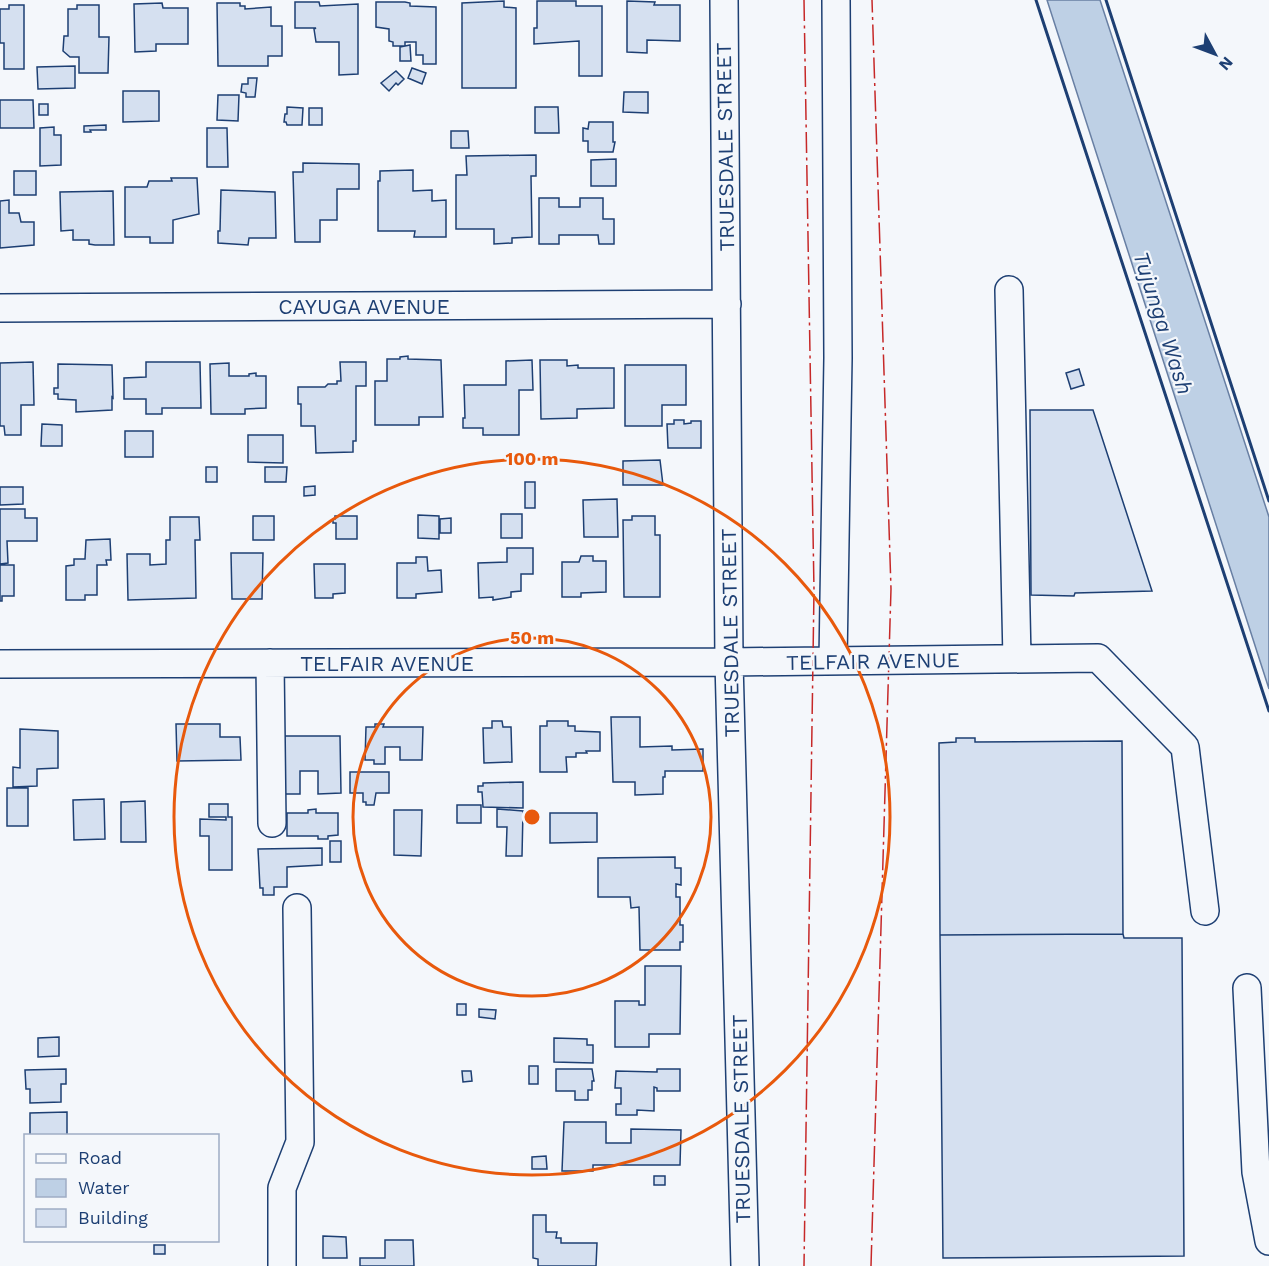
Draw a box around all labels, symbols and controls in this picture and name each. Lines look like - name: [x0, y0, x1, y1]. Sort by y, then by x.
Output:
- north arrow: [1185, 24, 1245, 84]
- street label: TRUESDALE STREET: [711, 42, 739, 252]
- text: N: [1215, 53, 1237, 74]
- water label: Tujunga Wash: [1128, 248, 1198, 398]
- street label: CAYUGA AVENUE: [278, 294, 450, 319]
- text: 100 m: [505, 448, 559, 469]
- street label: TRUESDALE STREET: [716, 528, 744, 738]
- text: 50 m: [510, 627, 554, 648]
- street label: TELFAIR AVENUE: [786, 647, 960, 675]
- street label: TELFAIR AVENUE: [300, 651, 474, 676]
- centre of rings: [522, 807, 542, 827]
- street label: TRUESDALE STREET: [727, 1014, 755, 1224]
- legend: [24, 1134, 219, 1242]
- text: Road: [78, 1147, 122, 1168]
- text: Water: [78, 1177, 130, 1198]
- text: Building: [78, 1207, 148, 1228]

